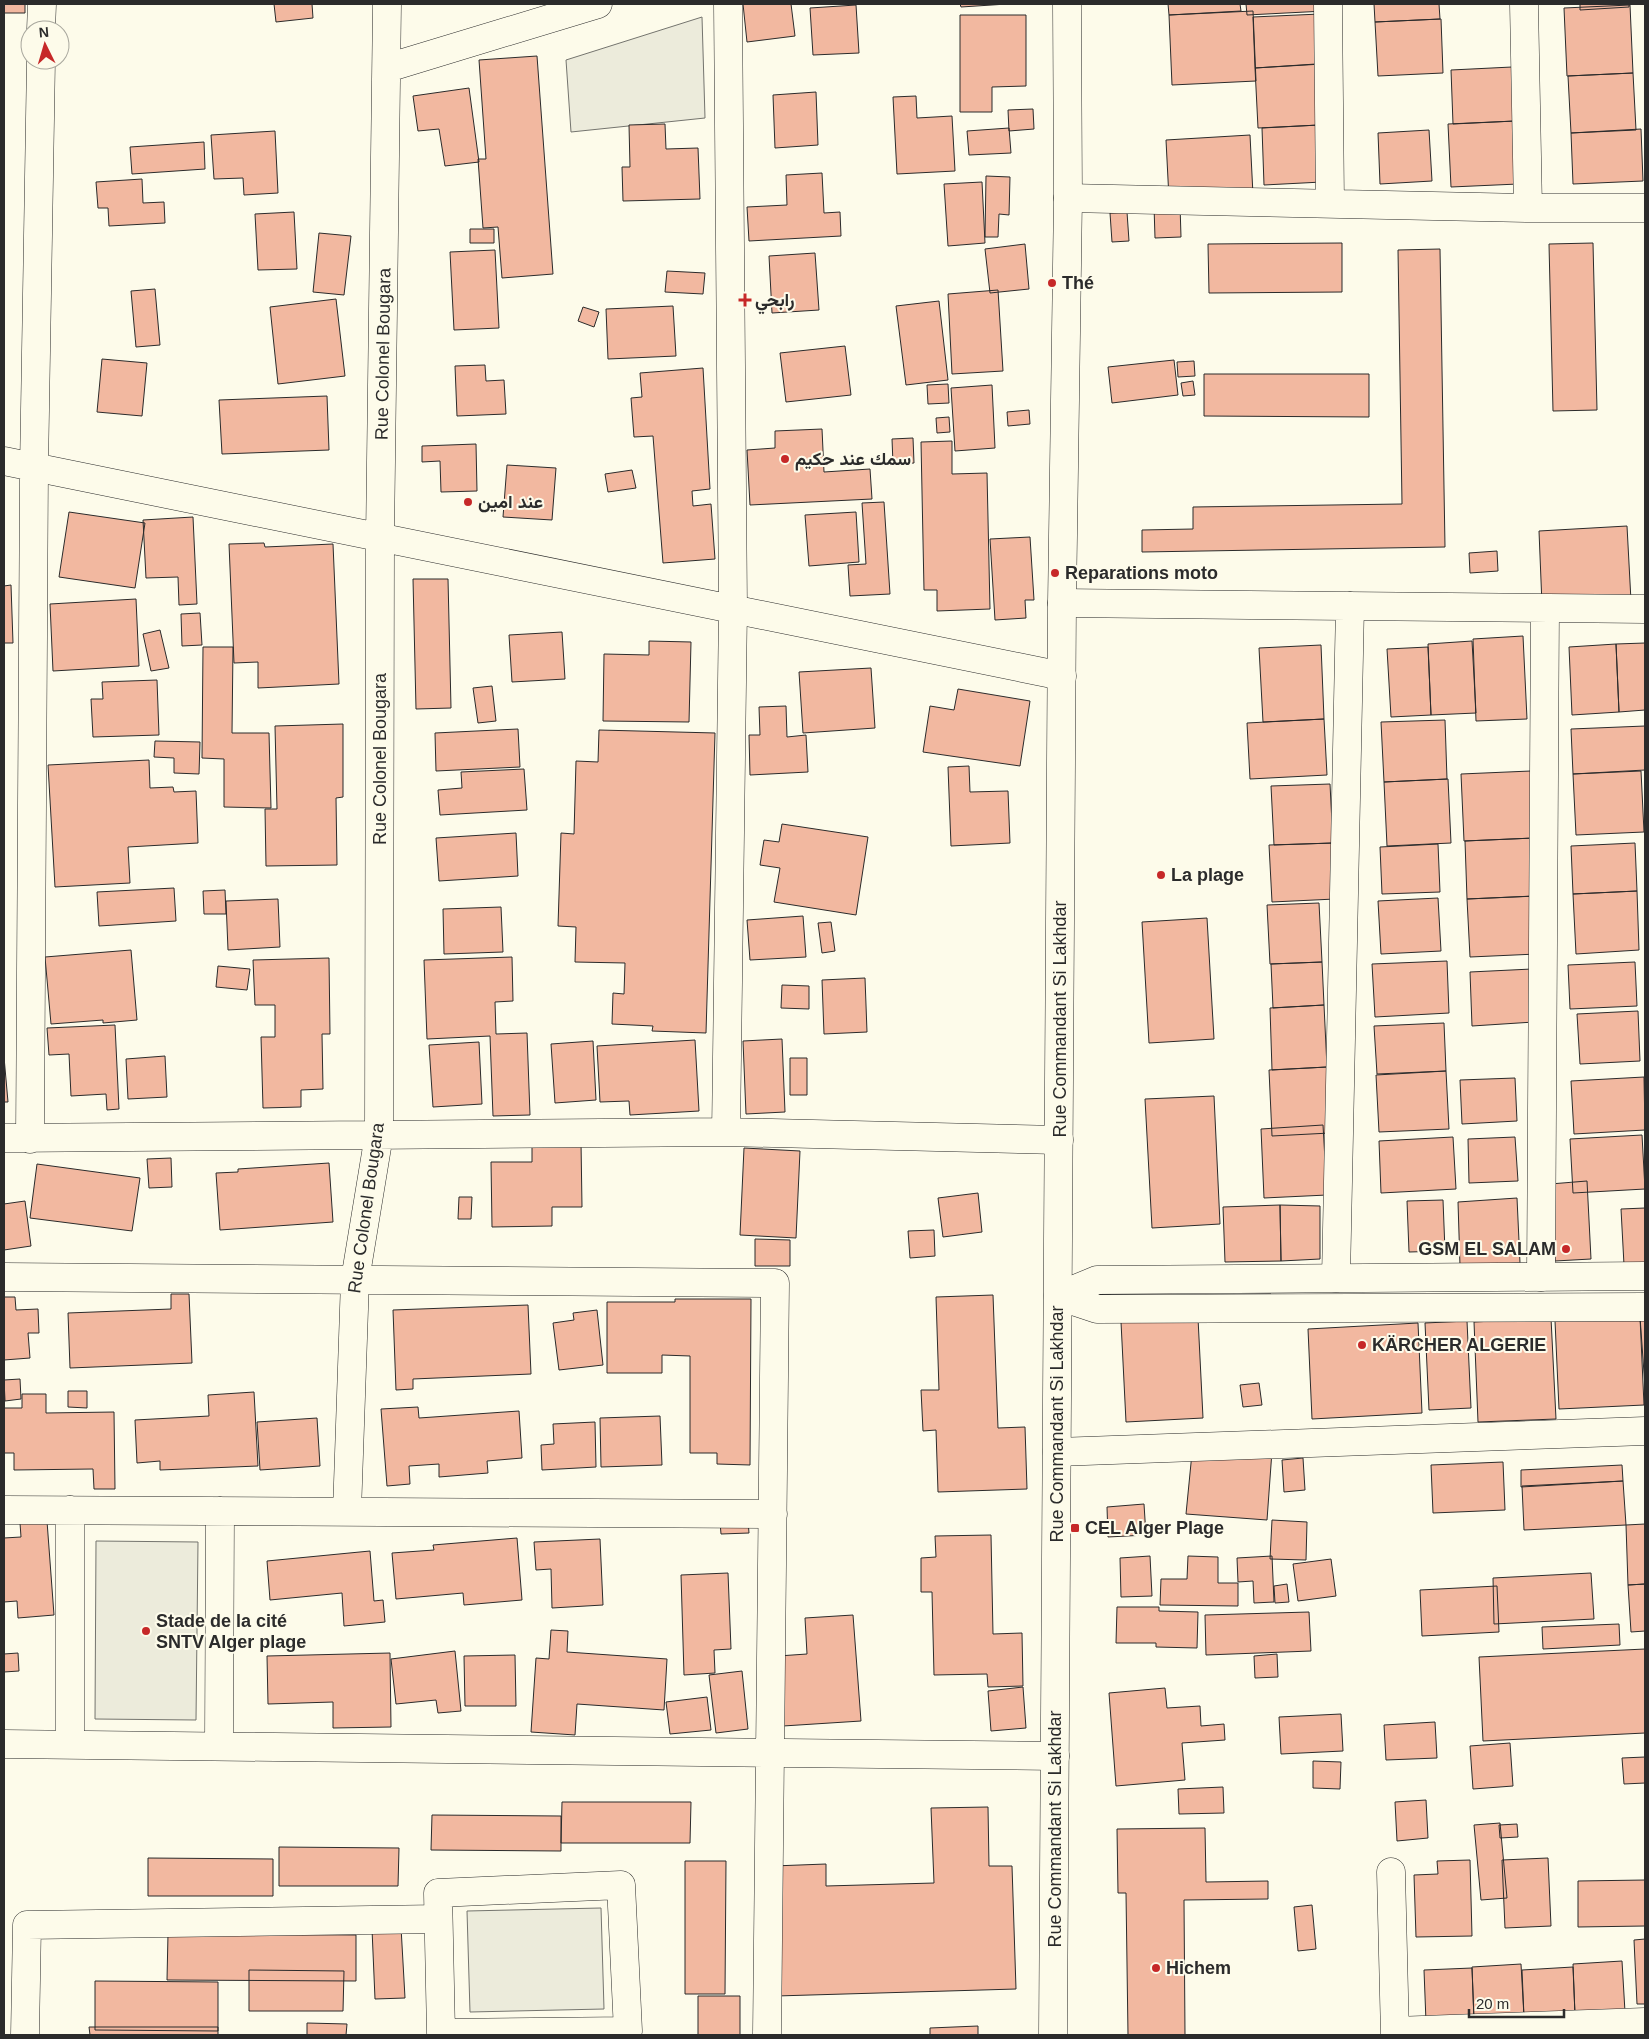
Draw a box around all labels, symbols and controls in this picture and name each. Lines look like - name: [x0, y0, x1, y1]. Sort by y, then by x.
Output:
- north arrow: [20, 20, 70, 70]
- text: N: [38, 24, 50, 40]
- street label: Rue Colonel Bougara: [371, 267, 395, 440]
- place label: Thé: [1062, 273, 1094, 293]
- marker: Thé: [1046, 277, 1058, 289]
- place label: رابحي: [755, 290, 795, 315]
- marker: رابحي: [739, 294, 751, 306]
- place label: سمك عند حكيم: [795, 449, 911, 471]
- marker: سمك عند حكيم: [779, 453, 791, 465]
- place label: عند امين: [478, 492, 543, 513]
- marker: عند امين: [462, 496, 474, 508]
- place label: Reparations moto: [1065, 563, 1218, 583]
- marker: Reparations moto: [1049, 567, 1061, 579]
- street label: Rue Colonel Bougara: [370, 672, 390, 845]
- place label: La plage: [1171, 865, 1244, 885]
- marker: La plage: [1155, 869, 1167, 881]
- street label: Rue Commandant Si Lakhdar: [1050, 900, 1070, 1138]
- street label: Rue Colonel Bougara: [344, 1120, 388, 1295]
- place label: GSM EL SALAM: [1418, 1239, 1556, 1259]
- marker: GSM EL SALAM: [1560, 1243, 1572, 1255]
- street label: Rue Commandant Si Lakhdar: [1047, 1305, 1067, 1543]
- place label: KÄRCHER ALGERIE: [1372, 1335, 1546, 1355]
- marker: KÄRCHER ALGERIE: [1356, 1339, 1368, 1351]
- place label: CEL Alger Plage: [1085, 1518, 1224, 1538]
- marker: CEL Alger Plage: [1069, 1522, 1081, 1534]
- place label: Stade de la cité SNTV Alger plage: [156, 1611, 306, 1652]
- marker: Stade de la cité SNTV Alger plage: [140, 1625, 152, 1637]
- street label: Rue Commandant Si Lakhdar: [1045, 1710, 1065, 1948]
- place label: Hichem: [1166, 1958, 1231, 1978]
- marker: Hichem: [1150, 1962, 1162, 1974]
- scale bar: [1469, 1986, 1564, 2018]
- text: 20 m: [1476, 1995, 1509, 2012]

